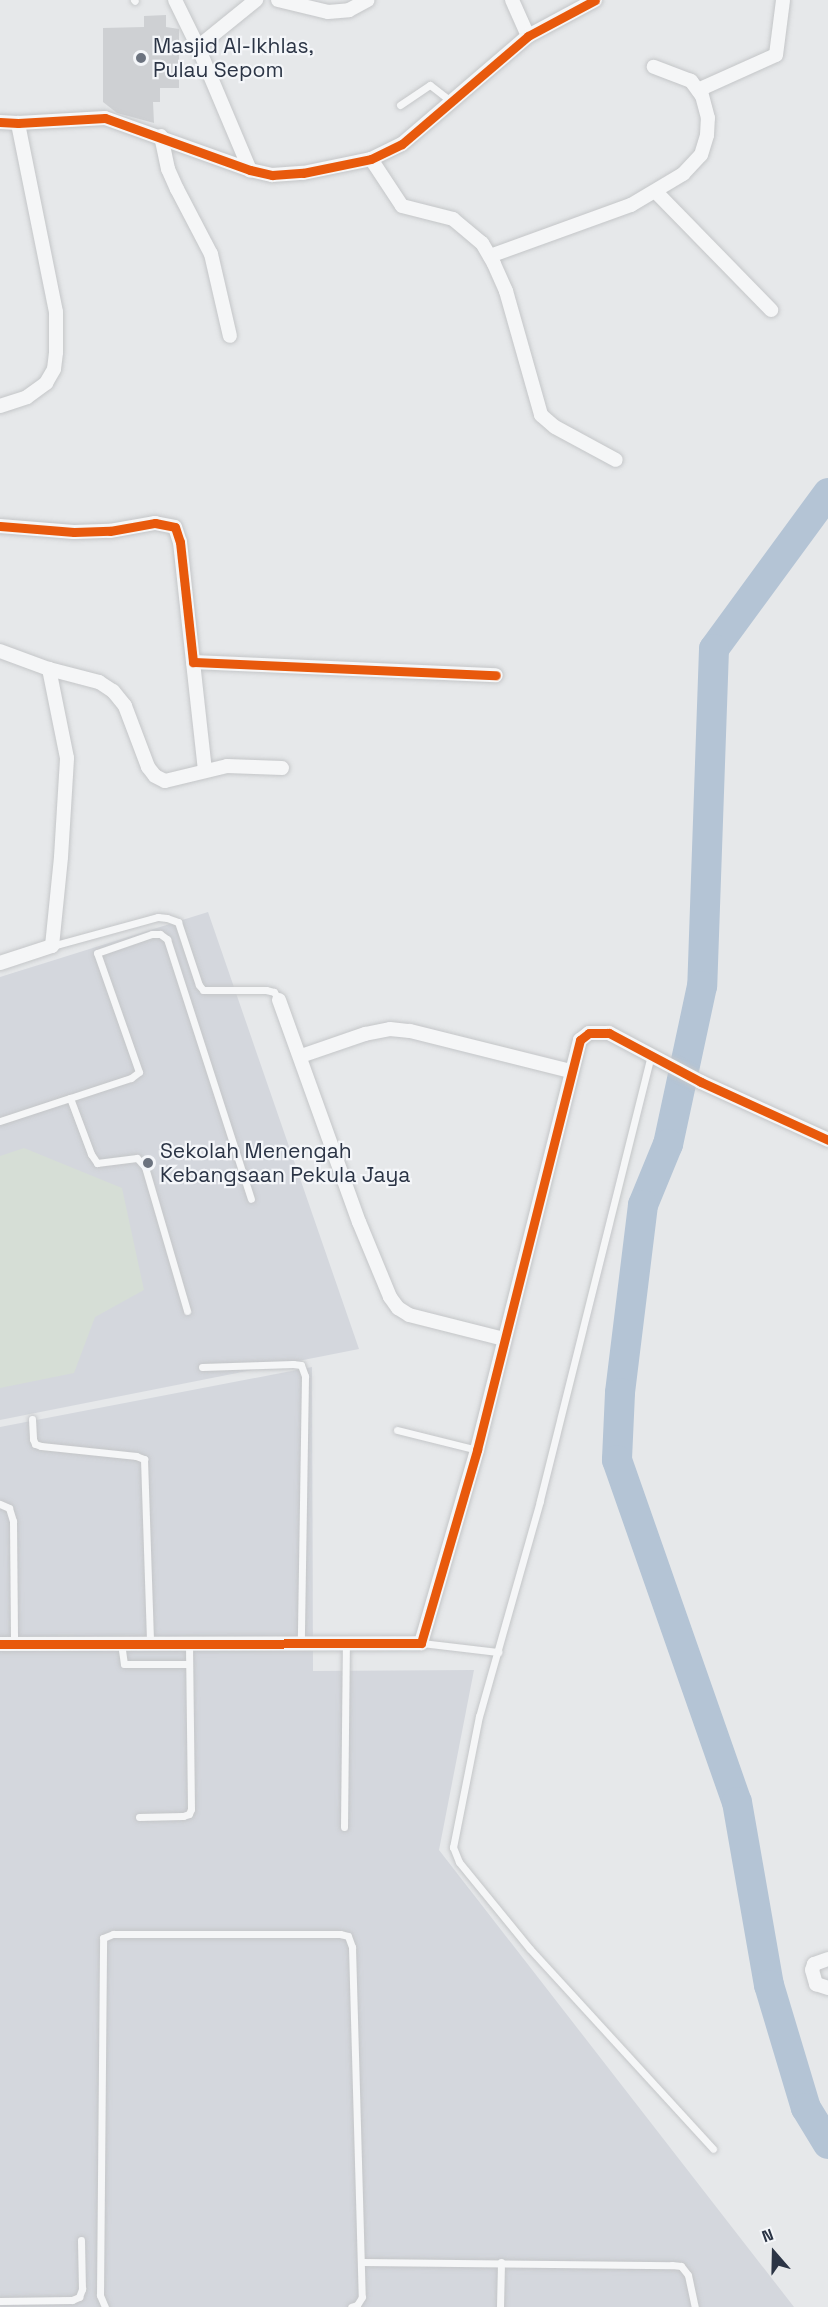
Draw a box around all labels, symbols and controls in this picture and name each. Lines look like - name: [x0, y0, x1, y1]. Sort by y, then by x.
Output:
- place label: Masjid Al-Ikhlas, Pulau Sepom: [153, 33, 314, 83]
- marker: Masjid Al-Ikhlas, Pulau Sepom: [134, 51, 148, 65]
- place label: Sekolah Menengah Kebangsaan Pekula Jaya: [160, 1138, 410, 1188]
- marker: Sekolah Menengah Kebangsaan Pekula Jaya: [141, 1156, 155, 1170]
- north arrow: [744, 2223, 804, 2283]
- text: N: [759, 2224, 776, 2247]

